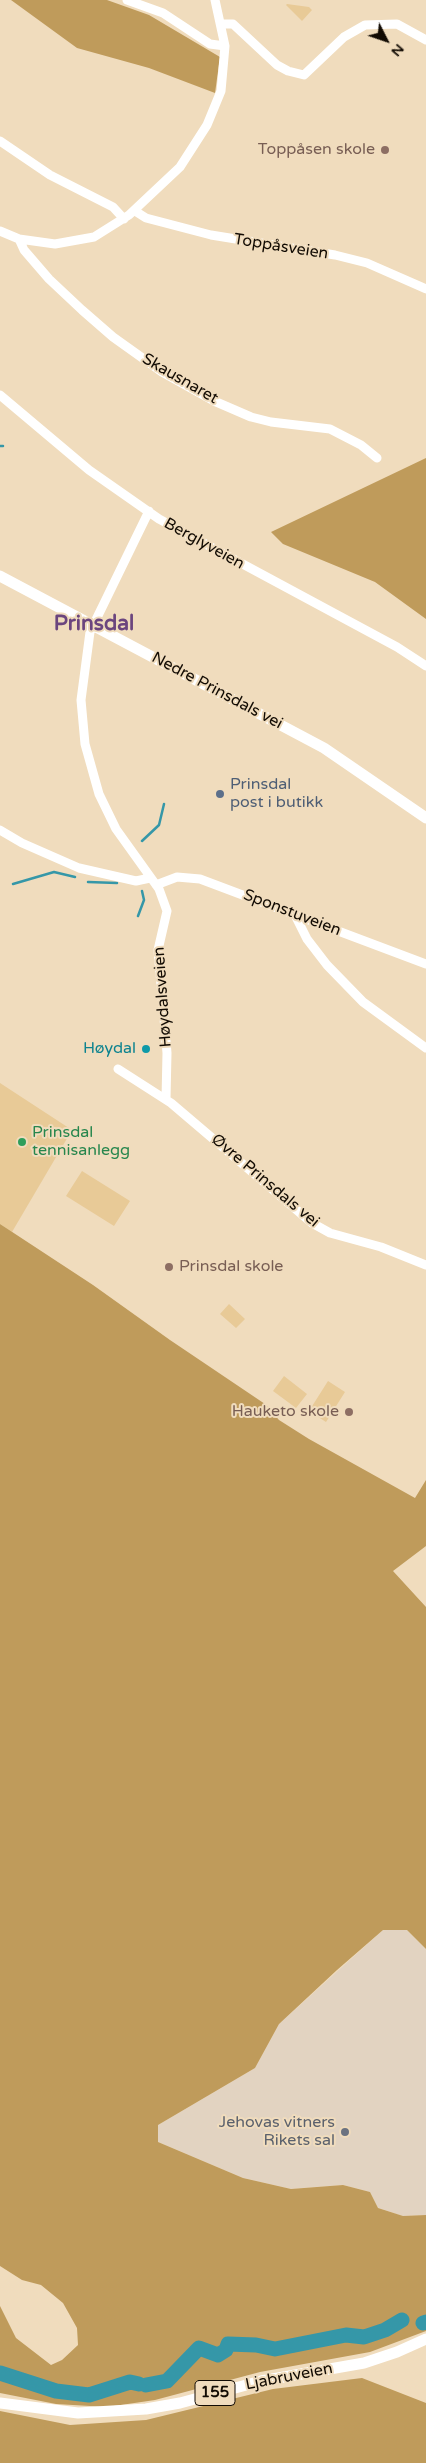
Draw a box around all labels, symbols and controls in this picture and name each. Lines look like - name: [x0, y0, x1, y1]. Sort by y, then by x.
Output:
- north arrow: [361, 15, 411, 65]
- text: N: [388, 40, 408, 60]
- place label: Toppåsen skole: [258, 140, 375, 160]
- marker: Toppåsen skole: [379, 144, 391, 156]
- street label: Toppåsveien: [232, 230, 330, 264]
- street label: Skausnaret: [139, 350, 221, 408]
- street label: Berglyveien: [160, 514, 248, 574]
- district label: Prinsdal: [54, 611, 134, 637]
- street label: Nedre Prinsdals vei: [148, 648, 286, 734]
- place label: Prinsdal post i butikk: [230, 775, 323, 813]
- marker: Prinsdal post i butikk: [214, 788, 226, 800]
- street label: Sponstuveien: [240, 886, 344, 940]
- street label: Høydalsveien: [150, 946, 176, 1048]
- place label: Høydal: [83, 1039, 136, 1059]
- marker: Høydal: [140, 1043, 152, 1055]
- place label: Prinsdal tennisanlegg: [32, 1123, 130, 1161]
- street label: Øvre Prinsdals vei: [207, 1130, 323, 1232]
- marker: Prinsdal tennisanlegg: [16, 1136, 28, 1148]
- place label: Prinsdal skole: [179, 1257, 283, 1277]
- marker: Prinsdal skole: [163, 1261, 175, 1273]
- place label: Hauketo skole: [232, 1402, 339, 1422]
- marker: Hauketo skole: [343, 1406, 355, 1418]
- place label: Jehovas vitners Rikets sal: [219, 2113, 335, 2151]
- marker: Jehovas vitners Rikets sal: [339, 2126, 351, 2138]
- street label: Ljabruveien: [244, 2359, 334, 2395]
- road number: 155: [195, 2380, 235, 2406]

